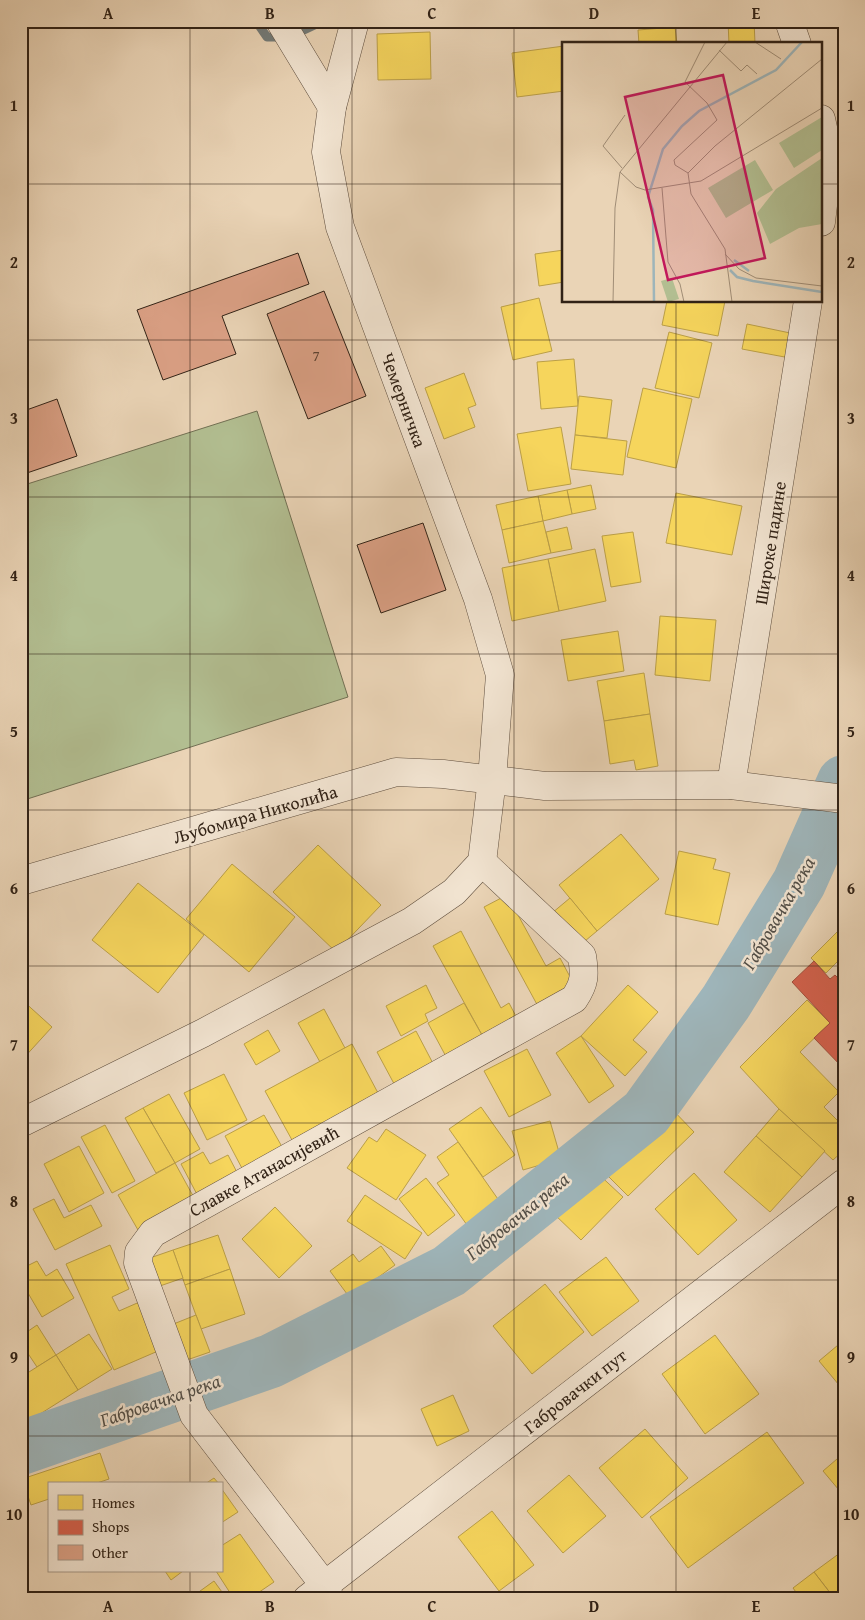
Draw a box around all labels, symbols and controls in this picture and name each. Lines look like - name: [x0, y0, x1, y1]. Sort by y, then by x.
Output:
- text: A: [103, 1, 114, 25]
- text: B: [265, 1, 275, 25]
- text: C: [427, 1, 437, 25]
- text: D: [589, 1, 599, 25]
- text: E: [752, 1, 761, 25]
- inset map: [562, 42, 822, 302]
- text: 1: [10, 93, 18, 117]
- text: 1: [847, 93, 855, 117]
- text: 2: [10, 250, 18, 274]
- text: 2: [847, 250, 855, 274]
- house number: 7: [312, 345, 320, 366]
- street label: Чемерничка: [374, 349, 434, 452]
- text: 3: [10, 406, 18, 430]
- text: 3: [847, 406, 855, 430]
- street label: Широке падине: [747, 479, 793, 607]
- text: 4: [10, 563, 18, 587]
- text: 4: [847, 563, 855, 587]
- text: 5: [10, 719, 18, 743]
- text: 5: [847, 719, 855, 743]
- street label: Љубомира Николића: [170, 778, 341, 850]
- water label: Габровачка река: [734, 851, 822, 975]
- text: 6: [10, 876, 18, 900]
- text: 6: [847, 876, 855, 900]
- text: 7: [10, 1032, 18, 1056]
- text: 7: [847, 1032, 855, 1056]
- street label: Славке Атанасијевић: [184, 1119, 344, 1223]
- water label: Габровачка река: [459, 1165, 575, 1267]
- text: 8: [10, 1189, 18, 1213]
- text: 8: [847, 1189, 855, 1213]
- street label: Габровачки пут: [518, 1342, 633, 1440]
- text: 9: [10, 1345, 18, 1369]
- text: 9: [847, 1345, 855, 1369]
- water label: Габровачка река: [95, 1366, 224, 1434]
- legend: [48, 1482, 222, 1572]
- text: Homes: [92, 1492, 135, 1513]
- text: 10: [6, 1502, 22, 1526]
- text: 10: [843, 1502, 859, 1526]
- text: Shops: [92, 1516, 129, 1537]
- text: Other: [92, 1542, 128, 1563]
- text: A: [103, 1594, 114, 1618]
- text: B: [265, 1594, 275, 1618]
- text: C: [427, 1594, 437, 1618]
- text: D: [589, 1594, 599, 1618]
- text: E: [752, 1594, 761, 1618]

